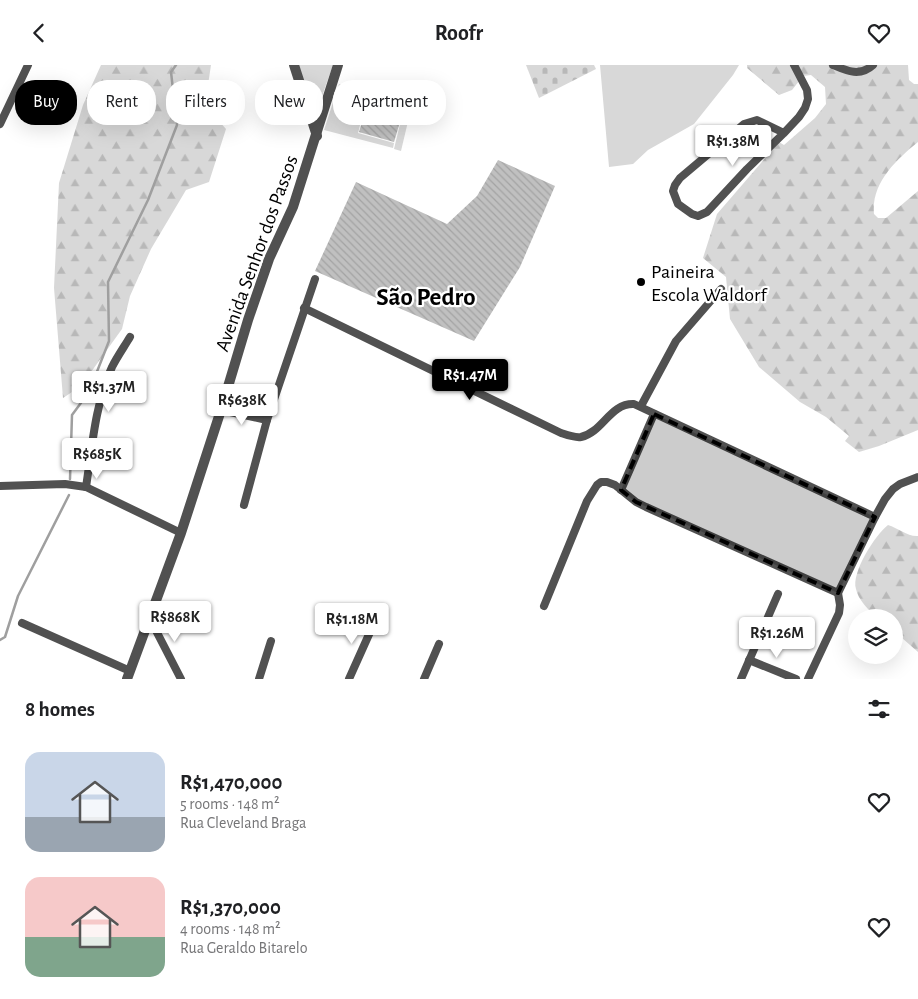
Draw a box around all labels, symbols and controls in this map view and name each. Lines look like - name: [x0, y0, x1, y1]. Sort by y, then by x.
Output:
- icon: back: [25, 19, 53, 47]
- icon: heart: [865, 19, 893, 47]
- text: Roofr: [435, 22, 483, 44]
- chip: Buy: [15, 80, 77, 125]
- chip: Rent: [87, 80, 156, 125]
- chip: Filters: [166, 80, 245, 125]
- chip: New: [255, 80, 323, 125]
- chip: Apartment: [333, 80, 446, 125]
- pin: R$1.38M: [687, 124, 779, 167]
- text: R$1.38M: [706, 133, 760, 149]
- street label: Avenida Senhor dos Passos: [212, 153, 302, 354]
- place label: Paineira Escola Waldorf: [651, 262, 767, 305]
- marker: Paineira Escola Waldorf: [635, 276, 647, 288]
- district label: São Pedro: [376, 285, 476, 310]
- pin: R$1.47M: [424, 359, 516, 401]
- text: R$1.47M: [443, 367, 497, 383]
- pin: R$1.37M: [63, 371, 155, 413]
- text: R$1.37M: [83, 379, 135, 395]
- pin: R$638K: [201, 383, 283, 426]
- text: R$638K: [218, 392, 266, 408]
- pin: R$685K: [56, 437, 138, 480]
- text: R$685K: [73, 446, 121, 462]
- pin: R$868K: [134, 601, 216, 643]
- pin: R$1.18M: [306, 603, 398, 645]
- text: R$868K: [150, 609, 200, 625]
- map controls: [848, 609, 903, 664]
- button: layers: [848, 609, 903, 664]
- text: R$1.18M: [326, 611, 378, 627]
- pin: R$1.26M: [731, 617, 823, 659]
- text: R$1.26M: [750, 625, 804, 641]
- icon: filters: [865, 695, 893, 723]
- text: 8 homes: [25, 699, 95, 720]
- icon: home: [65, 772, 125, 832]
- text: R$1,470,000: [180, 772, 282, 793]
- icon: heart: [865, 788, 893, 816]
- text: 5 rooms · 148 m²: [180, 796, 280, 812]
- text: Rua Cleveland Braga: [180, 815, 307, 831]
- icon: home: [65, 897, 125, 957]
- text: R$1,370,000: [180, 897, 281, 918]
- icon: heart: [865, 913, 893, 941]
- text: 4 rooms · 148 m²: [180, 921, 281, 937]
- text: Rua Geraldo Bitarelo: [180, 940, 308, 956]

